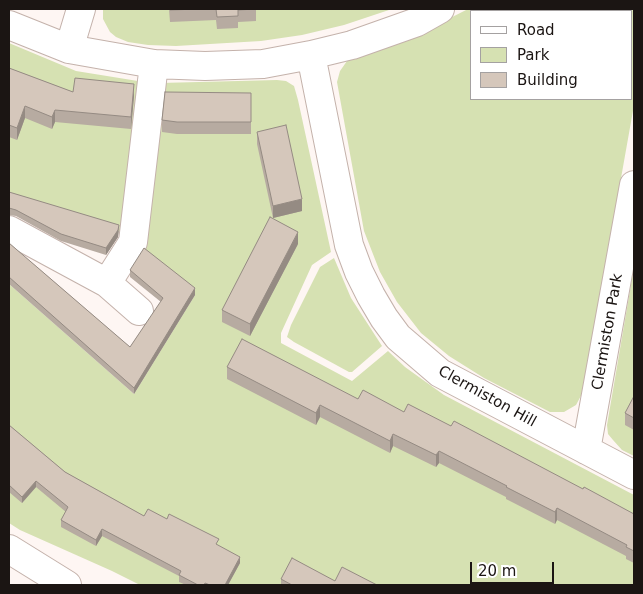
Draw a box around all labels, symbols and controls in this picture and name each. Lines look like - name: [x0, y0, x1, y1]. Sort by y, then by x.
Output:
- legend: [470, 10, 633, 100]
- text: Road: [517, 21, 555, 39]
- text: Park: [517, 46, 549, 64]
- text: Building: [517, 71, 578, 89]
- street label: Clermiston Park: [589, 272, 627, 392]
- street label: Clermiston Hill: [435, 363, 539, 431]
- scale bar: [473, 552, 557, 584]
- text: 20 m: [478, 562, 516, 580]

